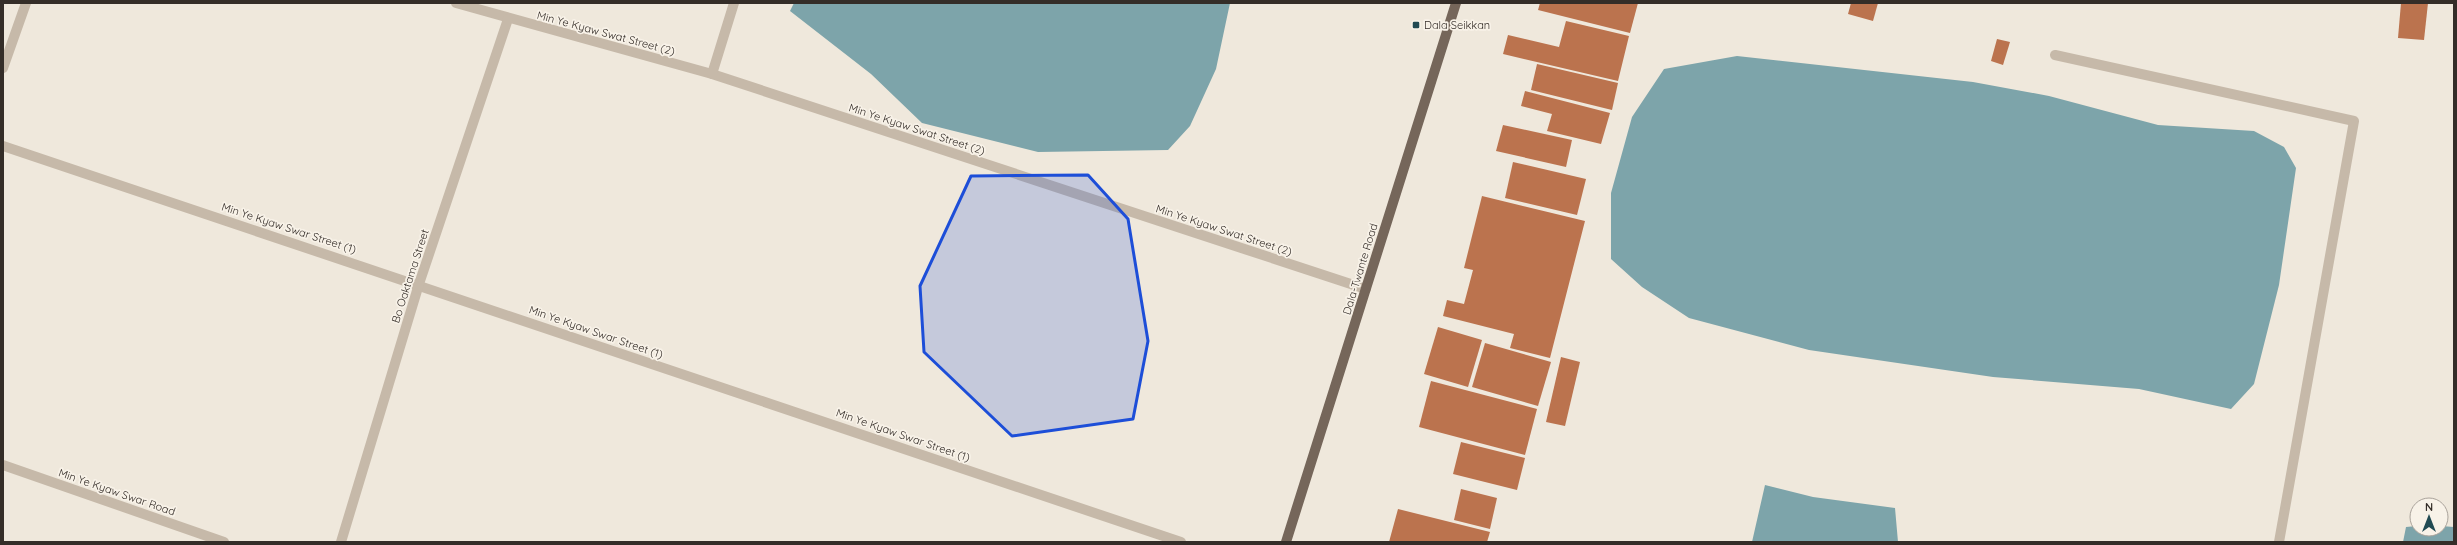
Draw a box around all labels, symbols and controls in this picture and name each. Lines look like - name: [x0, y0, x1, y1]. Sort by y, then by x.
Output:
- street label: Min Ye Kyaw Swat Street (2): [535, 8, 677, 58]
- place label: Dala Seikkan: [1424, 18, 1490, 32]
- marker: Dala Seikkan: [1411, 20, 1421, 30]
- street label: Min Ye Kyaw Swat Street (2): [847, 100, 987, 158]
- street label: Min Ye Kyaw Swar Street (1): [220, 200, 358, 256]
- street label: Min Ye Kyaw Swat Street (2): [1154, 201, 1294, 259]
- street label: Dala-Twante Road: [1339, 222, 1381, 316]
- street label: Bo Oaktama Street: [388, 227, 432, 325]
- street label: Min Ye Kyaw Swar Street (1): [527, 302, 665, 362]
- street label: Min Ye Kyaw Swar Street (1): [834, 405, 972, 465]
- street label: Min Ye Kyaw Swar Road: [57, 465, 177, 519]
- north arrow: [2409, 497, 2449, 537]
- text: N: [2425, 500, 2433, 514]

